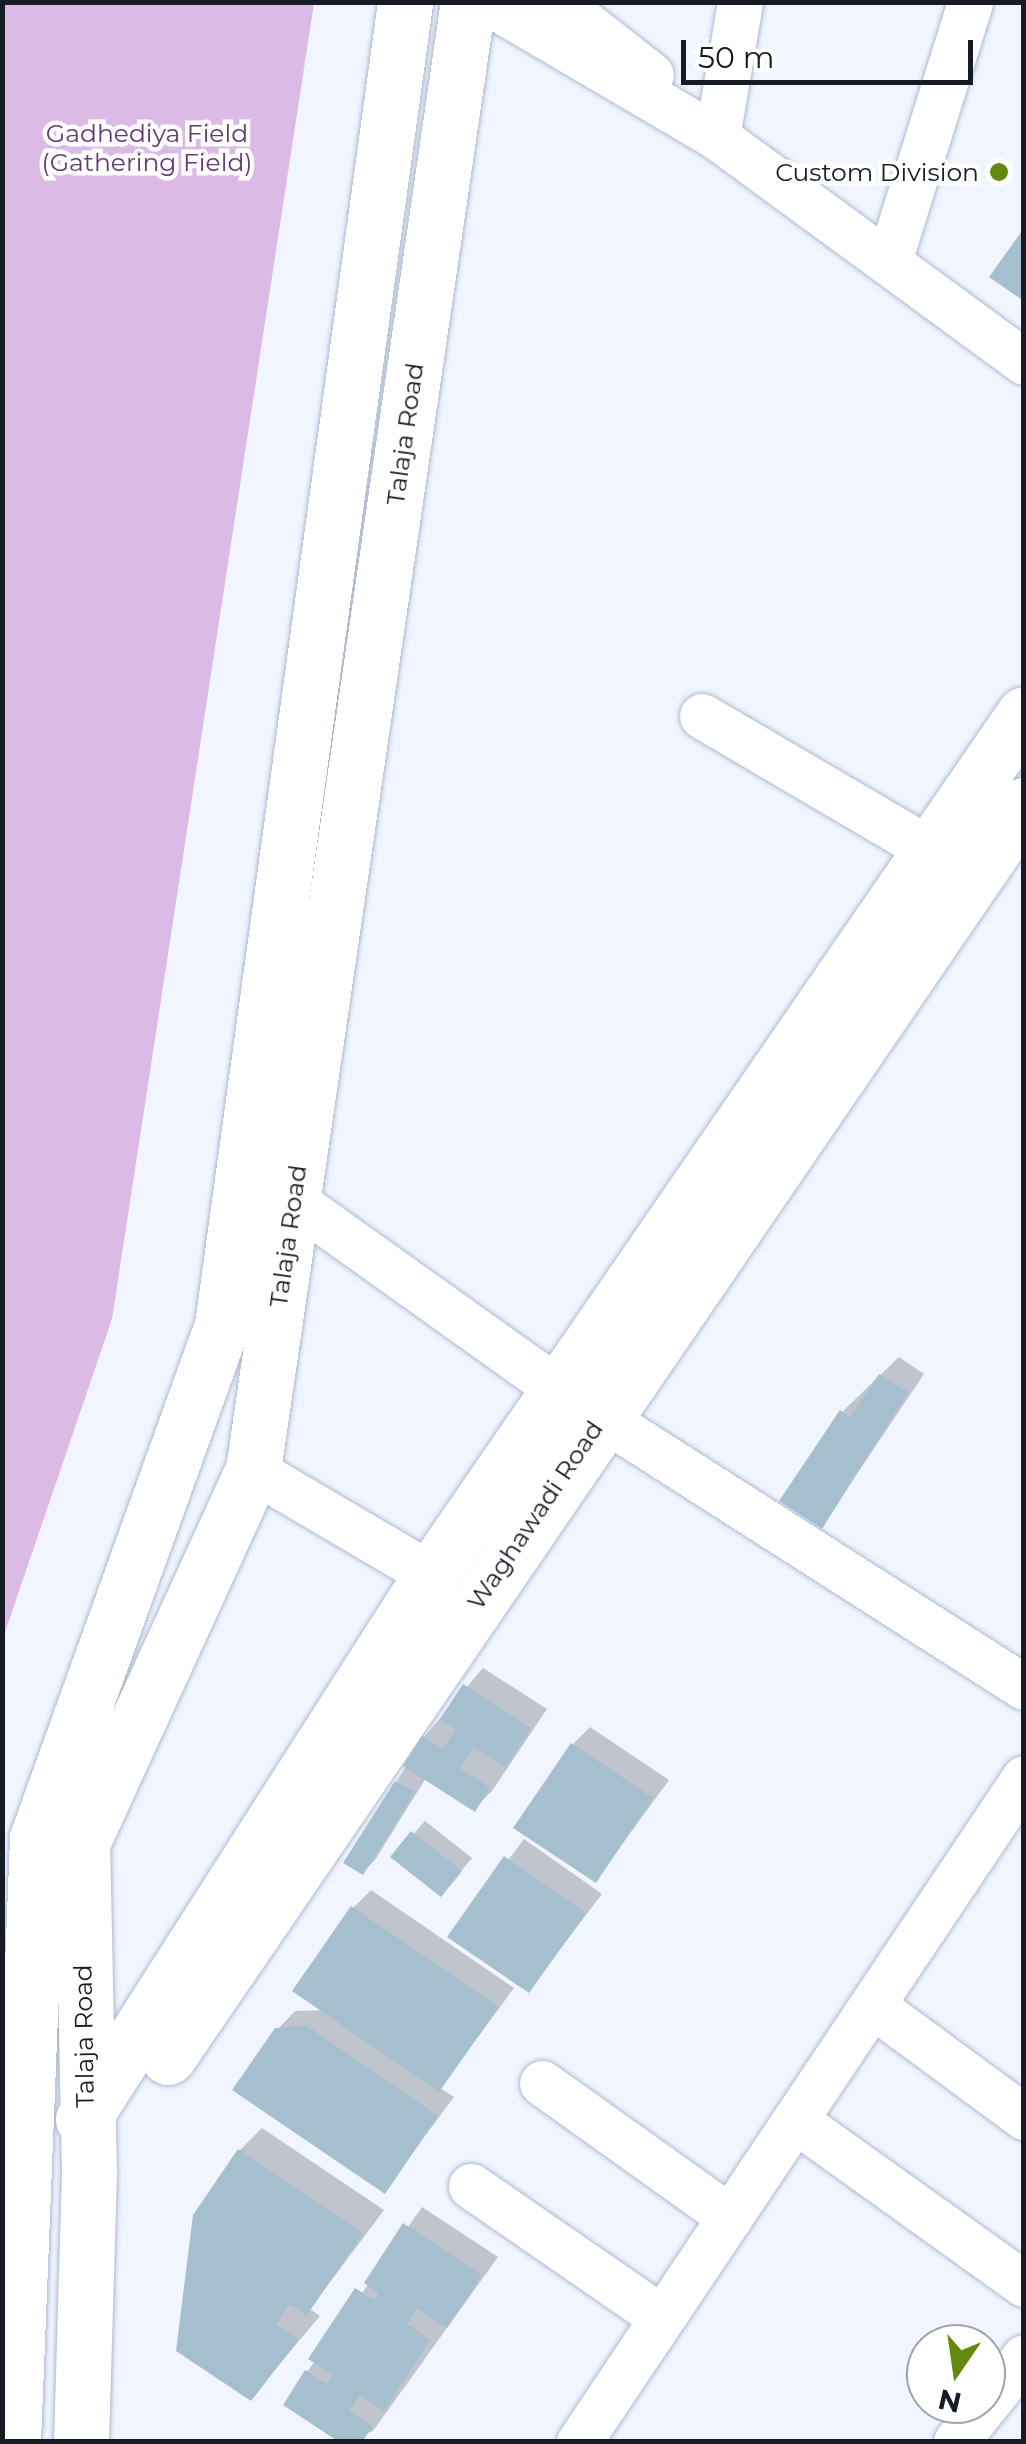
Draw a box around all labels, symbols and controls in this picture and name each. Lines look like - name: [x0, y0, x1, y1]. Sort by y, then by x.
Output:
- scale bar: [686, 20, 978, 82]
- text: 50 m: [698, 39, 775, 76]
- park label: Gadhediya Field (Gathering Field): [41, 119, 253, 178]
- place label: Custom Division: [775, 157, 979, 187]
- marker: Custom Division: [988, 161, 1010, 183]
- street label: Talaja Road: [380, 361, 430, 507]
- street label: Talaja Road: [263, 1163, 313, 1309]
- street label: Waghawadi Road: [461, 1415, 609, 1615]
- street label: Talaja Road: [68, 1964, 100, 2108]
- north arrow: [906, 2324, 1006, 2424]
- text: N: [935, 2382, 965, 2420]

